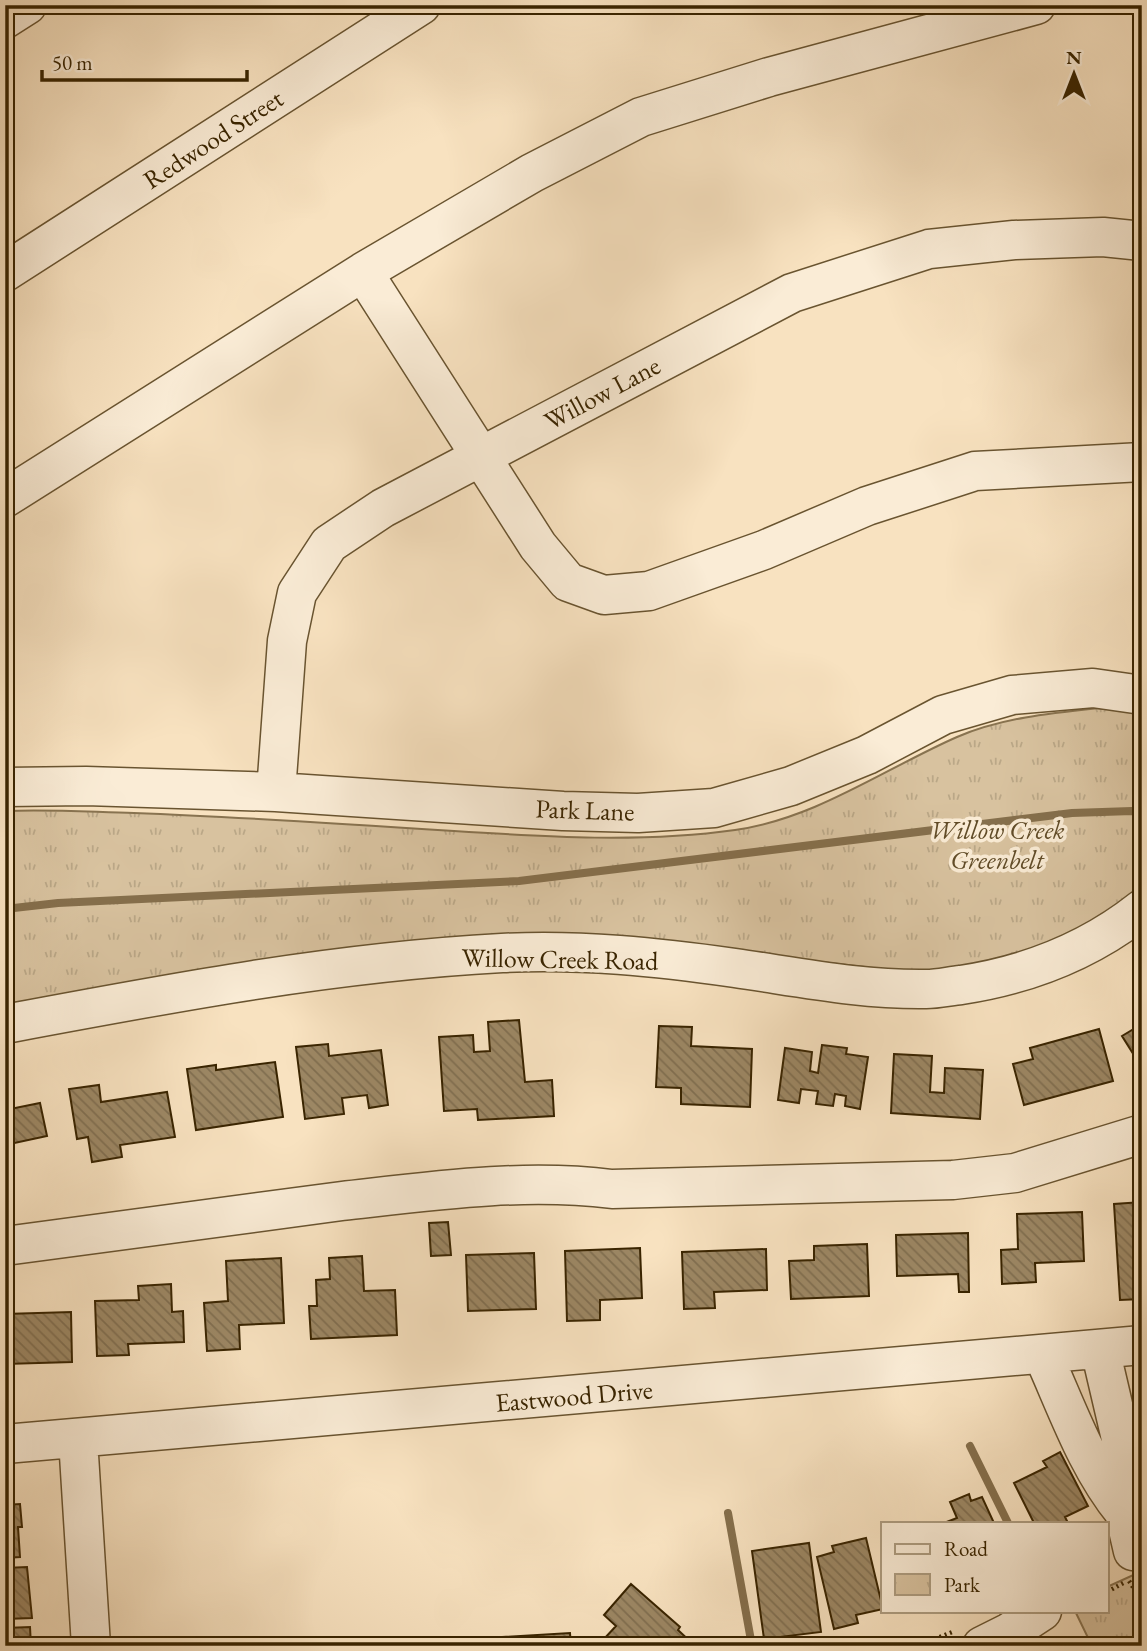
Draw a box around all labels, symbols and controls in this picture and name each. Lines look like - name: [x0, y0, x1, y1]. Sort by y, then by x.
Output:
- scale bar: [42, 38, 247, 82]
- north arrow: [1038, 38, 1108, 108]
- text: N: [1066, 45, 1082, 70]
- text: 50 m: [52, 49, 93, 76]
- street label: Redwood Street: [137, 81, 289, 197]
- street label: Willow Lane: [538, 348, 666, 438]
- street label: Park Lane: [535, 791, 635, 829]
- park label: Willow Creek Greenbelt: [929, 813, 1065, 877]
- street label: Willow Creek Road: [461, 940, 659, 978]
- street label: Eastwood Drive: [494, 1372, 654, 1420]
- legend: [881, 1522, 1108, 1612]
- text: Road: [944, 1535, 988, 1562]
- text: Park: [944, 1571, 981, 1598]

